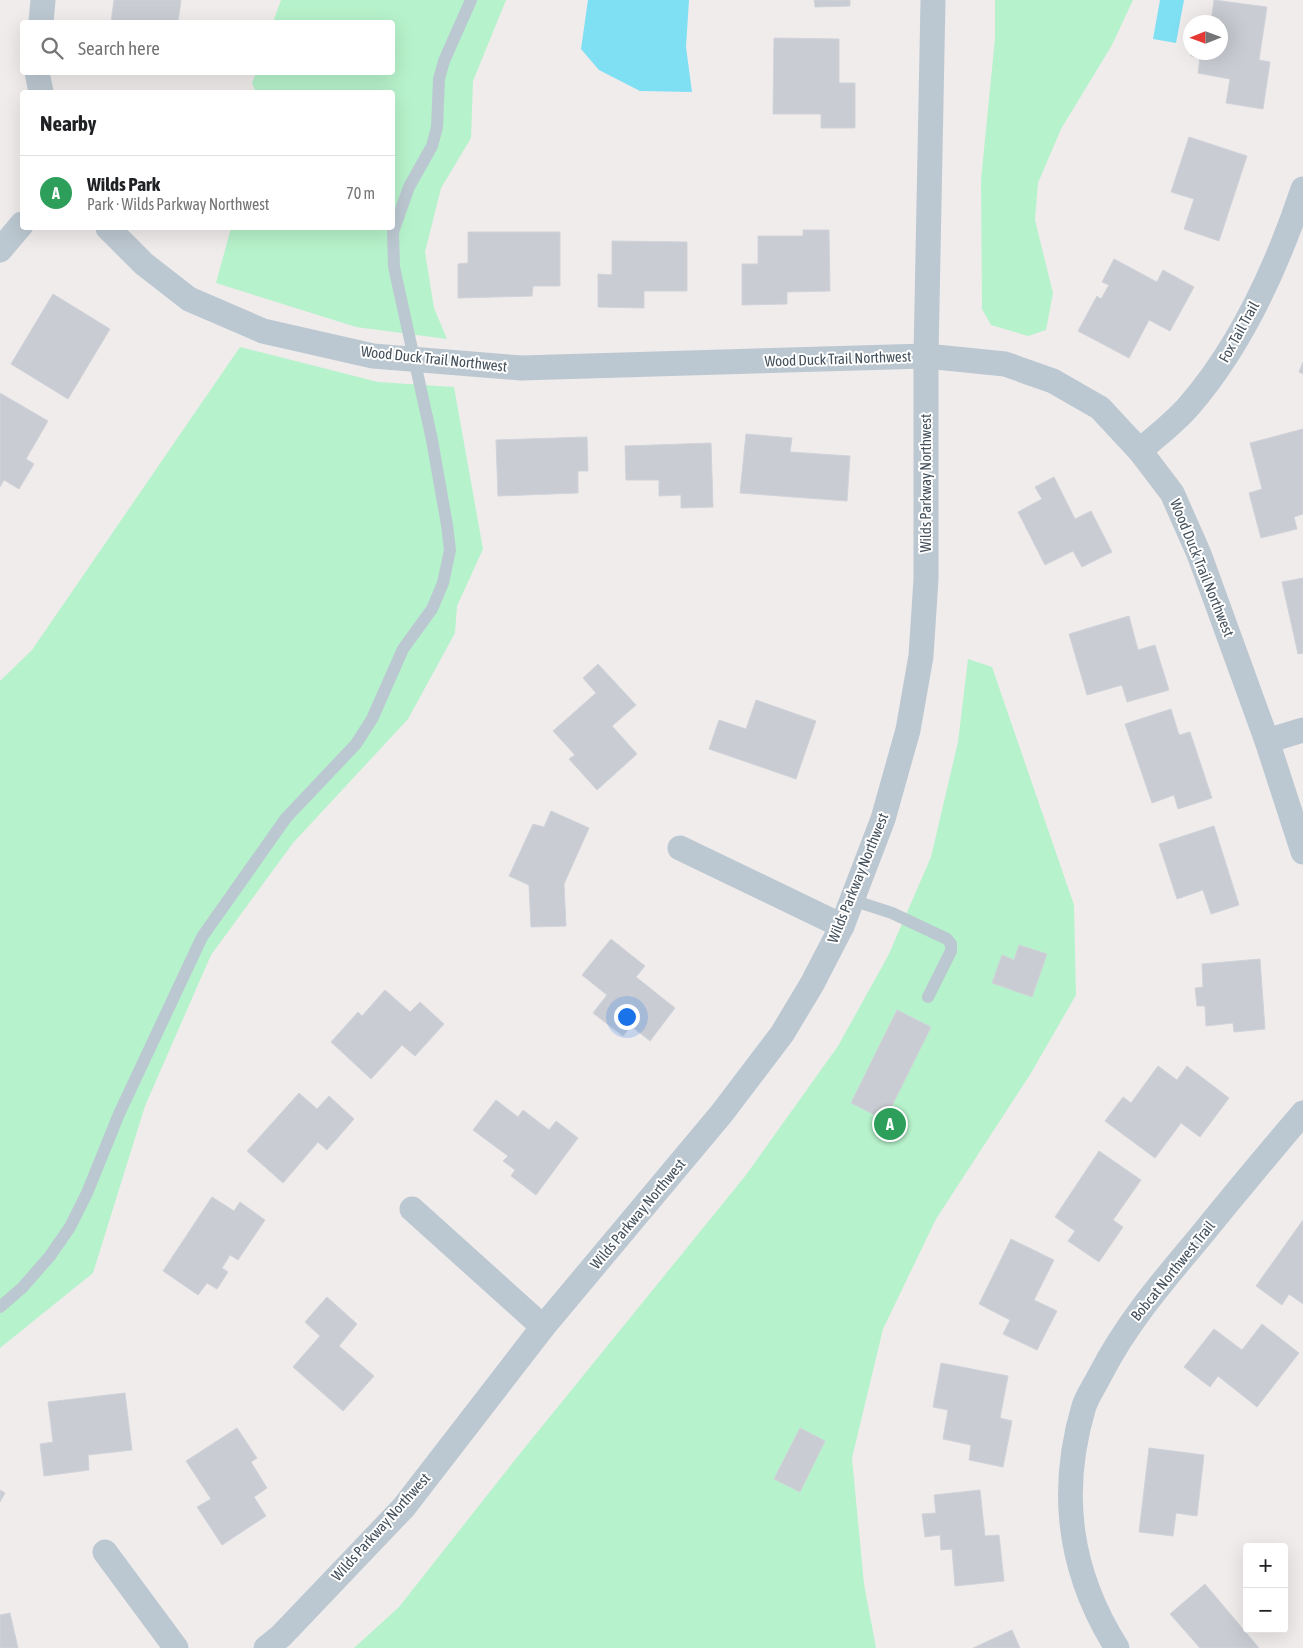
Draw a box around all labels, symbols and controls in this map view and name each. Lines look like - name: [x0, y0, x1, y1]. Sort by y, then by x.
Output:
- north arrow: [1183, 15, 1228, 60]
- search box: [20, 20, 395, 75]
- icon: search: [38, 34, 66, 62]
- text: Search here: [78, 37, 160, 59]
- text: Nearby: [40, 111, 96, 135]
- text: Wilds Park: [87, 173, 160, 195]
- text: A: [52, 184, 60, 202]
- text: 70 m: [346, 184, 375, 202]
- text: Park · Wilds Parkway Northwest: [87, 195, 269, 213]
- street label: Fox Tail Trail: [1215, 298, 1262, 365]
- street label: Wood Duck Trail Northwest: [360, 342, 508, 375]
- street label: Wood Duck Trail Northwest: [764, 347, 912, 370]
- street label: Wilds Parkway Northwest: [917, 414, 934, 552]
- street label: Wood Duck Trail Northwest: [1167, 497, 1238, 639]
- street label: Wilds Parkway Northwest: [824, 810, 891, 945]
- your location: [614, 1004, 640, 1030]
- pin: A: [874, 1105, 906, 1143]
- street label: Wilds Parkway Northwest: [587, 1155, 689, 1272]
- street label: Bobcat Northwest Trail: [1127, 1217, 1218, 1324]
- street label: Wilds Parkway Northwest: [328, 1469, 433, 1584]
- map controls: [1243, 1543, 1288, 1633]
- button: +: [1243, 1543, 1288, 1588]
- button: −: [1243, 1588, 1288, 1633]

